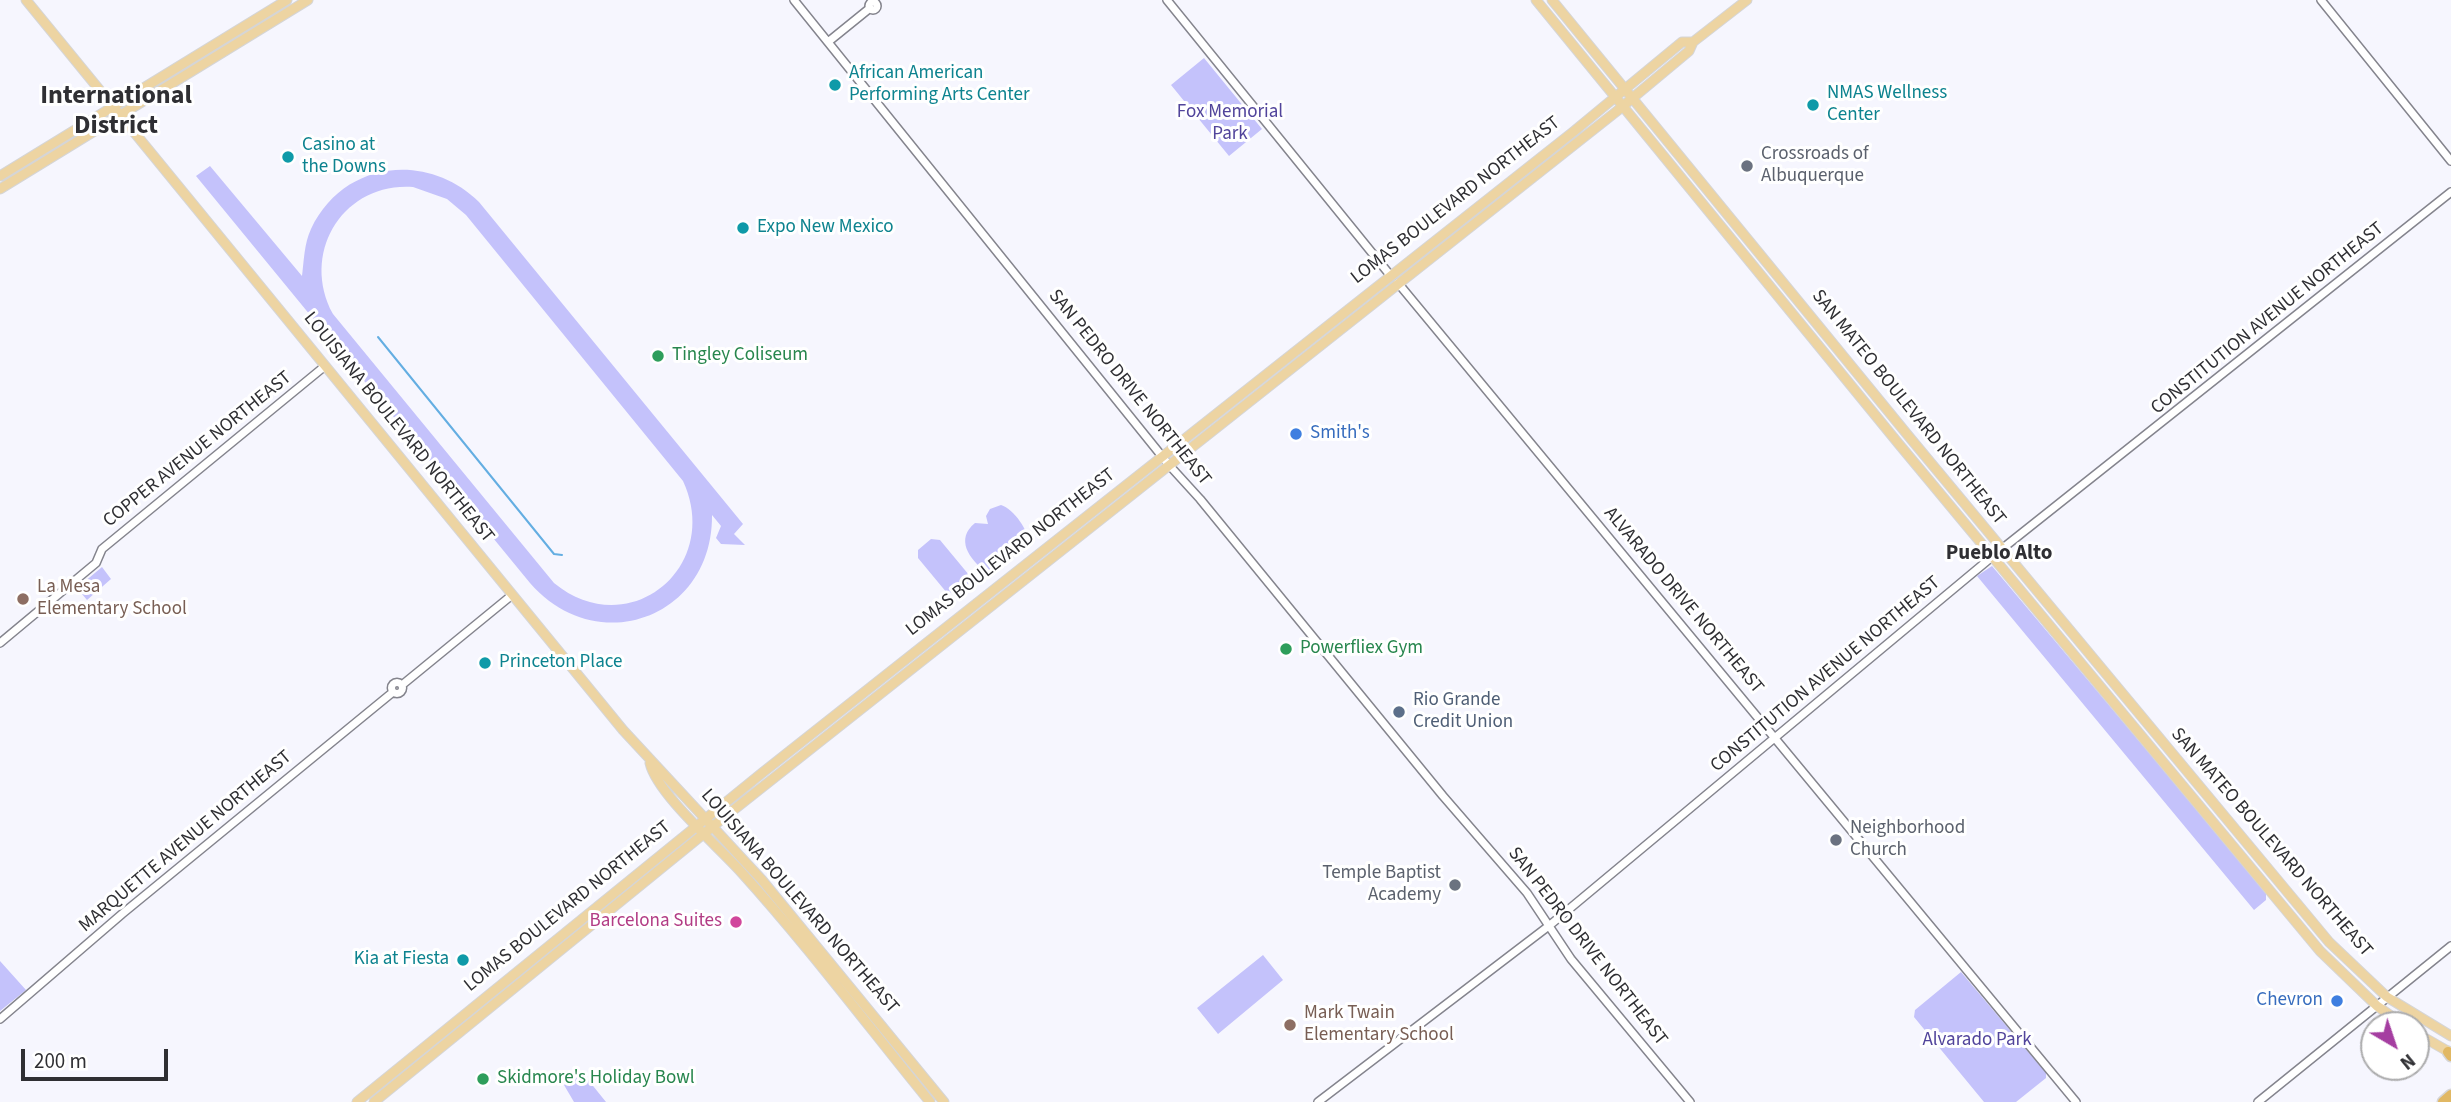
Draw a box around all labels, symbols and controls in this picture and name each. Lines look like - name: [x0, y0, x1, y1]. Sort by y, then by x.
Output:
- place label: African American Performing Arts Center: [849, 63, 1030, 107]
- marker: African American Performing Arts Center: [827, 77, 843, 93]
- district label: International District: [40, 81, 192, 142]
- place label: NMAS Wellness Center: [1827, 83, 1947, 127]
- marker: NMAS Wellness Center: [1805, 97, 1821, 113]
- park label: Fox Memorial Park: [1177, 102, 1283, 146]
- street label: LOMAS BOULEVARD NORTHEAST: [1347, 112, 1565, 290]
- place label: Casino at the Downs: [302, 135, 386, 179]
- place label: Crossroads of Albuquerque: [1761, 144, 1869, 188]
- marker: Casino at the Downs: [280, 149, 296, 165]
- marker: Crossroads of Albuquerque: [1739, 158, 1755, 174]
- place label: Expo New Mexico: [757, 217, 894, 239]
- street label: CONSTITUTION AVENUE NORTHEAST: [2147, 218, 2389, 420]
- marker: Expo New Mexico: [735, 220, 751, 236]
- street label: SAN PEDRO DRIVE NORTHEAST: [1043, 285, 1215, 491]
- street label: SAN MATEO BOULEVARD NORTHEAST: [1806, 286, 2010, 530]
- street label: LOUISIANA BOULEVARD NORTHEAST: [298, 308, 498, 548]
- place label: Tingley Coliseum: [672, 345, 808, 367]
- marker: Tingley Coliseum: [650, 348, 666, 364]
- street label: COPPER AVENUE NORTHEAST: [99, 367, 297, 533]
- place label: Smith's: [1310, 423, 1370, 445]
- marker: Smith's: [1288, 426, 1304, 442]
- street label: LOMAS BOULEVARD NORTHEAST: [902, 464, 1120, 642]
- street label: ALVARADO DRIVE NORTHEAST: [1598, 503, 1768, 699]
- district label: Pueblo Alto: [1946, 541, 2052, 567]
- street label: CONSTITUTION AVENUE NORTHEAST: [1706, 572, 1946, 778]
- place label: La Mesa Elementary School: [37, 577, 187, 621]
- marker: La Mesa Elementary School: [15, 591, 31, 607]
- place label: Powerfliex Gym: [1300, 638, 1423, 660]
- marker: Powerfliex Gym: [1278, 641, 1294, 657]
- place label: Princeton Place: [499, 652, 622, 674]
- marker: Princeton Place: [477, 655, 493, 671]
- place label: Rio Grande Credit Union: [1413, 690, 1513, 734]
- marker: Rio Grande Credit Union: [1391, 704, 1407, 720]
- street label: SAN MATEO BOULEVARD NORTHEAST: [2165, 724, 2377, 962]
- street label: MARQUETTE AVENUE NORTHEAST: [75, 746, 297, 938]
- street label: LOUISIANA BOULEVARD NORTHEAST: [695, 785, 903, 1019]
- street label: LOMAS BOULEVARD NORTHEAST: [460, 817, 676, 997]
- place label: Neighborhood Church: [1850, 818, 1965, 862]
- marker: Neighborhood Church: [1828, 832, 1844, 848]
- street label: SAN PEDRO DRIVE NORTHEAST: [1502, 843, 1672, 1051]
- place label: Temple Baptist Academy: [1322, 863, 1441, 907]
- marker: Temple Baptist Academy: [1447, 877, 1463, 893]
- place label: Barcelona Suites: [590, 911, 722, 933]
- marker: Barcelona Suites: [728, 914, 744, 930]
- place label: Kia at Fiesta: [354, 949, 449, 971]
- marker: Kia at Fiesta: [455, 952, 471, 968]
- place label: Chevron: [2256, 990, 2323, 1012]
- marker: Chevron: [2329, 993, 2345, 1009]
- place label: Mark Twain Elementary School: [1304, 1003, 1454, 1047]
- north arrow: [2360, 1011, 2430, 1081]
- marker: Mark Twain Elementary School: [1282, 1017, 1298, 1033]
- park label: Alvarado Park: [1922, 1030, 2032, 1052]
- scale bar: [24, 1036, 172, 1080]
- text: 200 m: [34, 1046, 87, 1076]
- text: N: [2394, 1047, 2421, 1076]
- place label: Skidmore's Holiday Bowl: [497, 1068, 695, 1090]
- marker: Skidmore's Holiday Bowl: [475, 1071, 491, 1087]

